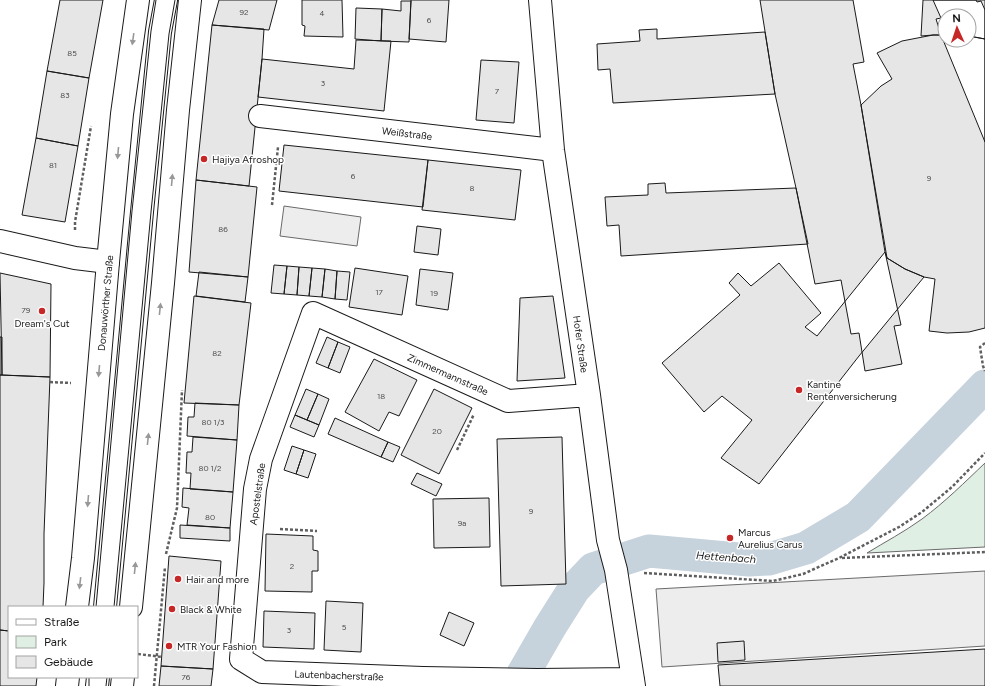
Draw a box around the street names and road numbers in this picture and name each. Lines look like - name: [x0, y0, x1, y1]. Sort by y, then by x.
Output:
- street label: Weißstraße: [381, 124, 433, 143]
- street label: Donauwörther Straße: [95, 254, 116, 351]
- street label: Hofer Straße: [570, 315, 591, 374]
- street label: Zimmermannstraße: [405, 351, 491, 398]
- street label: Apostelstraße: [247, 462, 268, 526]
- street label: Lautenbacherstraße: [294, 667, 384, 684]

